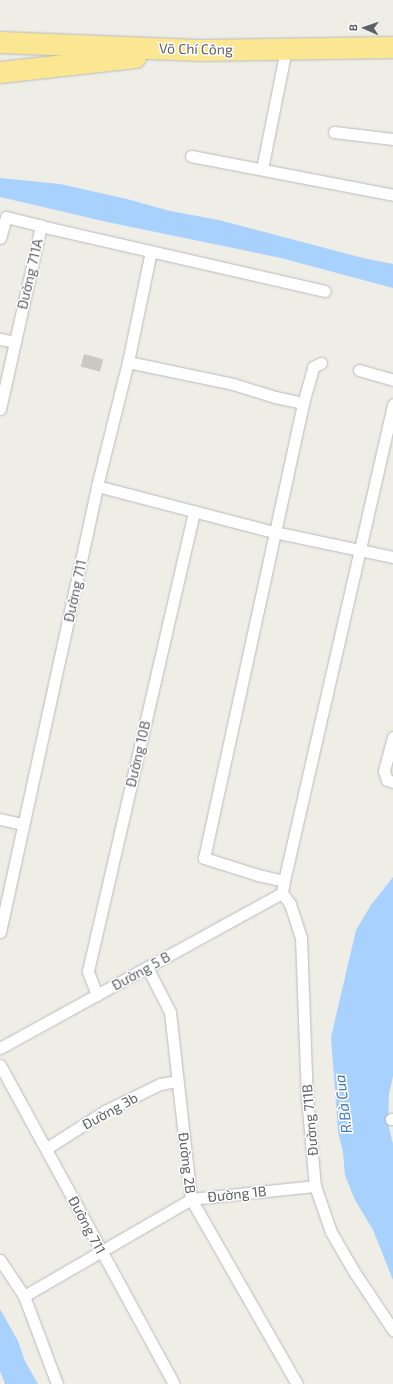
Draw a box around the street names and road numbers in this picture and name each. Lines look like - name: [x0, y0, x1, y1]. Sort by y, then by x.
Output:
- street label: Võ Chí Công: [159, 40, 233, 58]
- street label: Đường 711A: [14, 237, 46, 311]
- street label: Đường 711: [60, 558, 90, 624]
- street label: Đường 10B: [122, 719, 154, 789]
- street label: Đường 5 B: [109, 948, 173, 994]
- street label: Đường 711B: [298, 1083, 322, 1157]
- street label: Đường 3b: [79, 1089, 141, 1133]
- street label: Đường 2B: [175, 1131, 199, 1195]
- street label: Đường 1B: [207, 1183, 267, 1205]
- street label: Đường 711: [65, 1193, 109, 1257]

